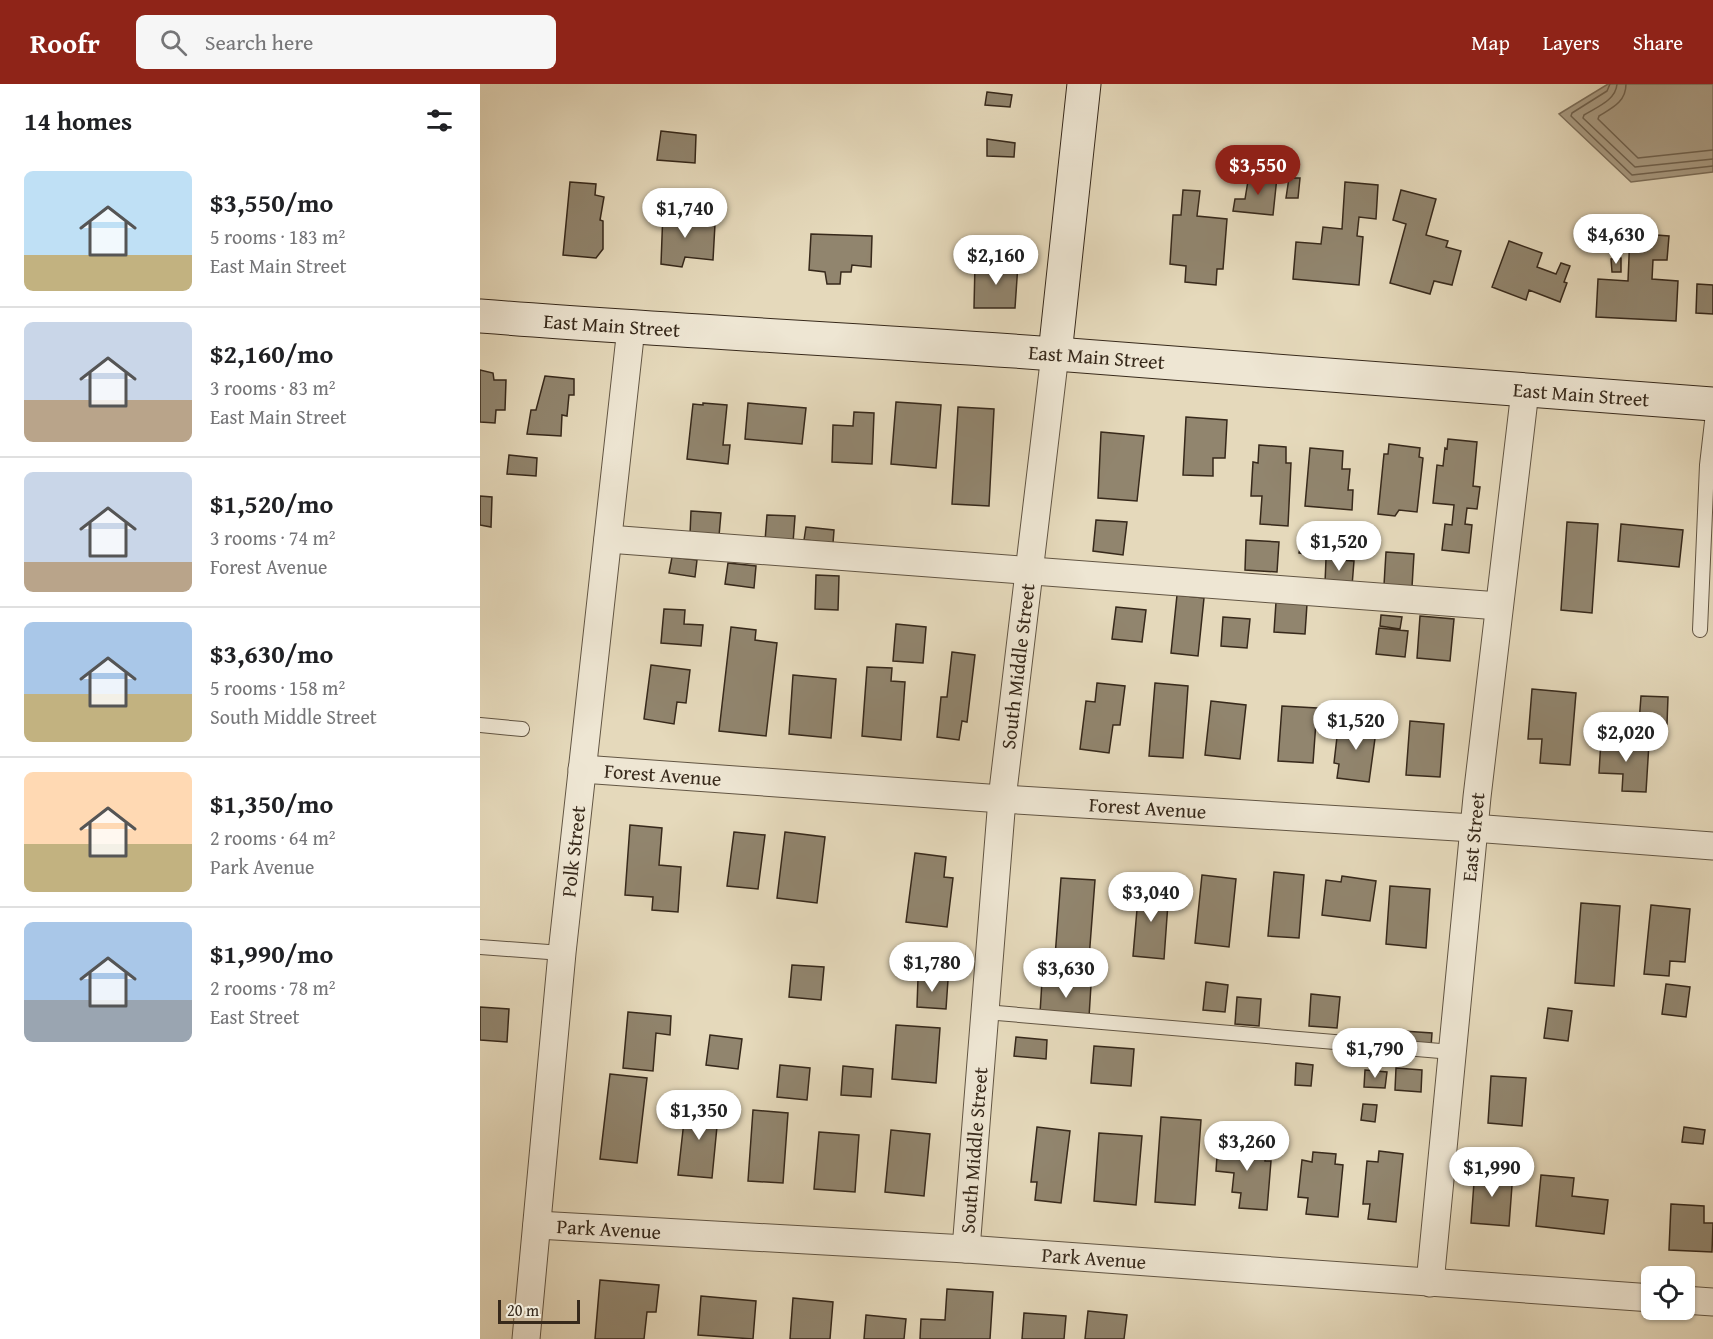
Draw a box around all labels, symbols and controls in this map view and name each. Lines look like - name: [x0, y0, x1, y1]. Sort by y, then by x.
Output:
- search box: [136, 15, 556, 69]
- text: Roofr: [30, 22, 100, 63]
- icon: search: [157, 26, 190, 59]
- text: Search here: [205, 26, 313, 58]
- text: Map: [1471, 27, 1510, 58]
- text: Layers: [1543, 27, 1600, 58]
- text: Share: [1633, 27, 1683, 58]
- text: 14 homes: [24, 101, 132, 140]
- icon: filters: [423, 104, 456, 137]
- pin: $3,550: [1209, 145, 1307, 196]
- text: $3,550: [1229, 150, 1287, 179]
- text: $3,550/mo: [210, 183, 333, 222]
- pin: $1,740: [636, 188, 734, 239]
- text: $1,740: [656, 193, 714, 222]
- icon: home: [72, 195, 144, 267]
- pin: $4,630: [1567, 214, 1665, 265]
- text: $4,630: [1587, 219, 1645, 248]
- text: 5 rooms · 183 m²: [210, 222, 345, 251]
- pin: $2,160: [947, 235, 1045, 286]
- text: $2,160: [967, 240, 1025, 269]
- text: East Main Street: [210, 251, 347, 280]
- street label: East Main Street: [542, 306, 681, 344]
- text: $2,160/mo: [210, 334, 333, 373]
- street label: East Main Street: [1027, 337, 1166, 376]
- icon: home: [72, 346, 144, 418]
- text: 3 rooms · 83 m²: [210, 373, 336, 402]
- street label: East Main Street: [1512, 374, 1650, 414]
- text: East Main Street: [210, 402, 347, 431]
- text: $1,520/mo: [210, 484, 333, 523]
- icon: home: [72, 496, 144, 568]
- pin: $1,520: [1290, 521, 1388, 572]
- text: 3 rooms · 74 m²: [210, 523, 336, 552]
- text: $1,520: [1310, 526, 1368, 555]
- text: Forest Avenue: [210, 552, 327, 581]
- street label: South Middle Street: [993, 582, 1042, 751]
- text: $3,630/mo: [210, 634, 333, 673]
- icon: home: [72, 646, 144, 718]
- text: 5 rooms · 158 m²: [210, 673, 345, 702]
- pin: $1,520: [1307, 700, 1405, 751]
- text: South Middle Street: [210, 702, 377, 731]
- text: $1,520: [1327, 705, 1385, 734]
- pin: $2,020: [1577, 712, 1675, 763]
- text: $2,020: [1597, 717, 1655, 746]
- street label: Forest Avenue: [603, 756, 722, 793]
- text: $1,350/mo: [210, 784, 333, 823]
- street label: Forest Avenue: [1088, 789, 1207, 826]
- street label: East Street: [1454, 791, 1491, 883]
- icon: home: [72, 796, 144, 868]
- street label: Polk Street: [553, 804, 592, 898]
- text: 2 rooms · 64 m²: [210, 823, 336, 852]
- text: Park Avenue: [210, 852, 314, 881]
- pin: $3,040: [1102, 872, 1200, 923]
- text: $3,040: [1122, 877, 1180, 906]
- text: $1,990/mo: [210, 934, 333, 973]
- pin: $1,780: [883, 942, 981, 993]
- icon: home: [72, 946, 144, 1018]
- text: $1,780: [903, 947, 961, 976]
- pin: $3,630: [1017, 948, 1115, 999]
- text: $3,630: [1037, 953, 1095, 982]
- text: 2 rooms · 78 m²: [210, 973, 336, 1002]
- text: East Street: [210, 1002, 300, 1031]
- pin: $1,790: [1326, 1028, 1424, 1079]
- text: $1,790: [1346, 1033, 1404, 1062]
- street label: South Middle Street: [952, 1066, 995, 1235]
- pin: $1,350: [650, 1090, 748, 1141]
- text: $1,350: [670, 1095, 728, 1124]
- pin: $3,260: [1198, 1121, 1296, 1172]
- text: $3,260: [1218, 1126, 1276, 1155]
- pin: $1,990: [1443, 1147, 1541, 1198]
- text: $1,990: [1463, 1152, 1521, 1181]
- street label: Park Avenue: [556, 1211, 662, 1246]
- street label: Park Avenue: [1041, 1239, 1147, 1276]
- map controls: [1641, 1266, 1695, 1320]
- button: locate: [1641, 1266, 1695, 1320]
- scale bar: [498, 1297, 580, 1324]
- text: 20 m: [507, 1298, 539, 1322]

